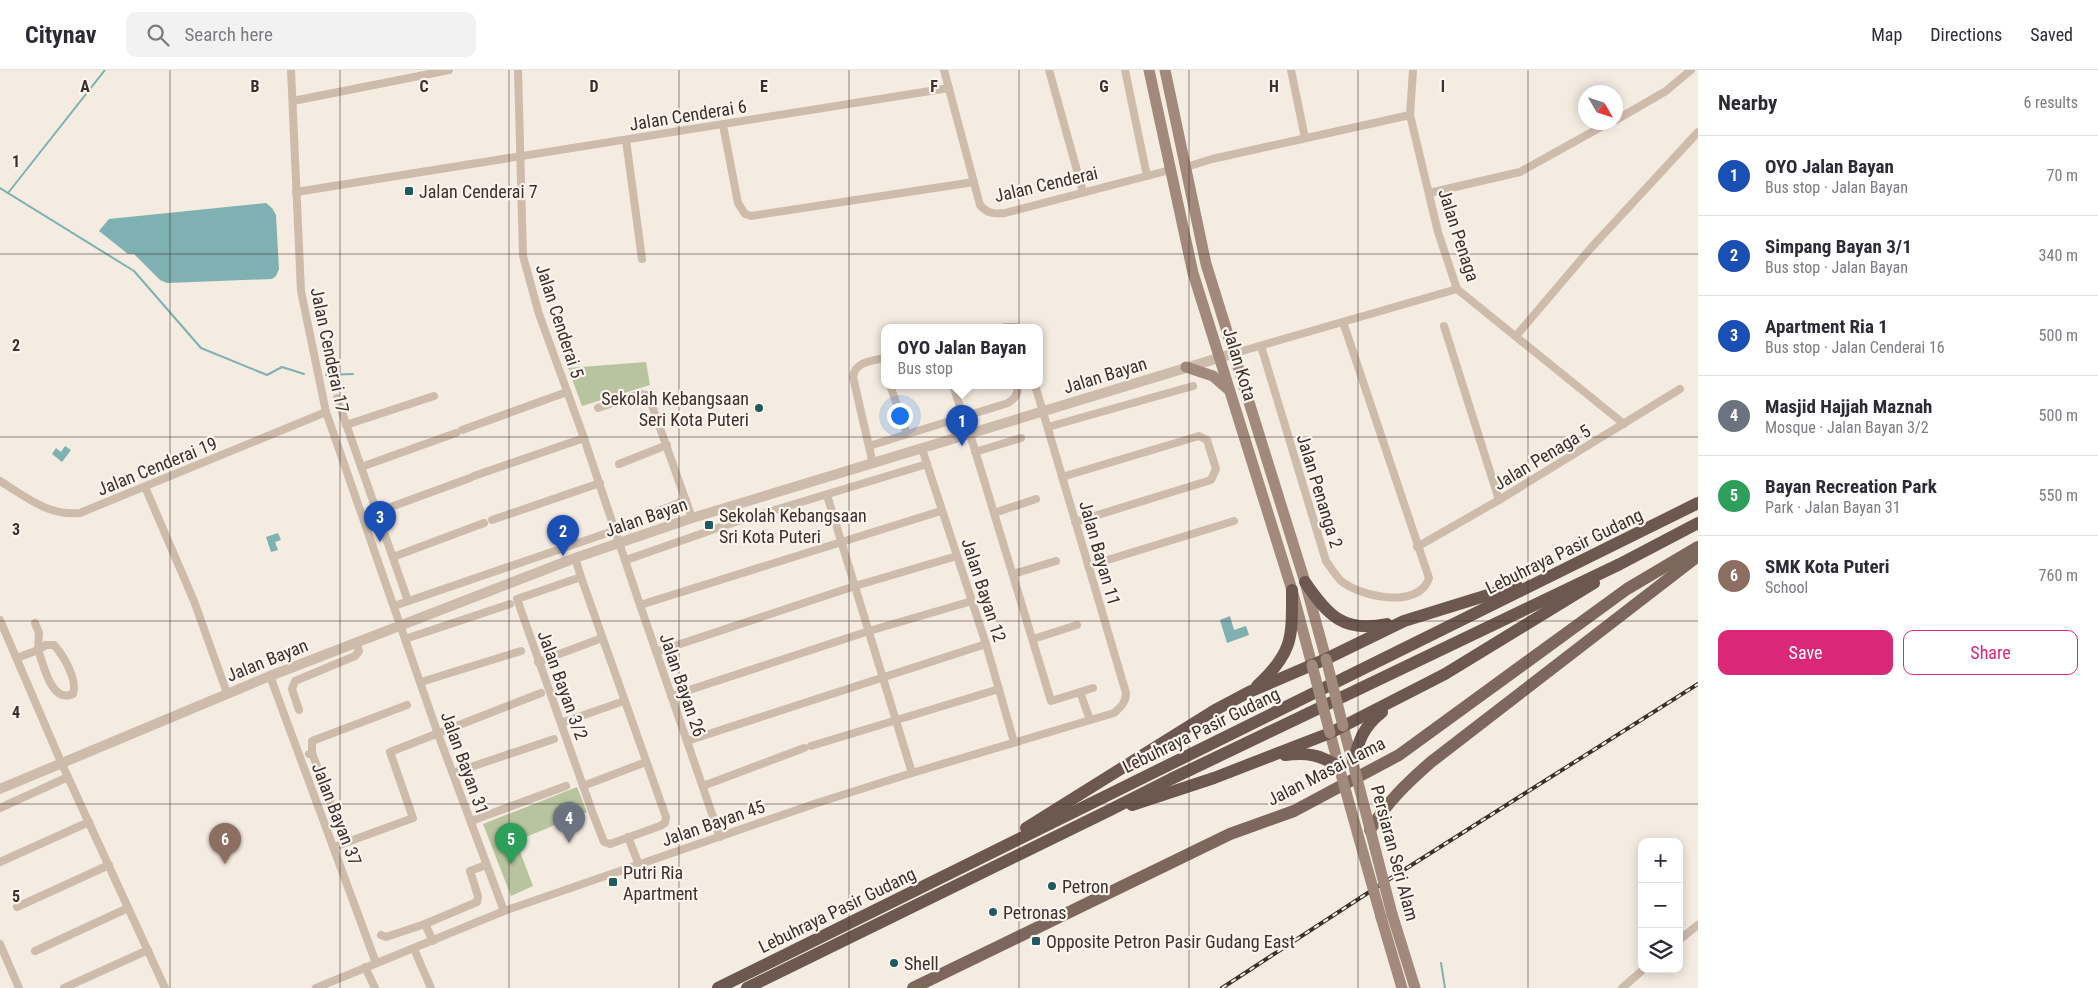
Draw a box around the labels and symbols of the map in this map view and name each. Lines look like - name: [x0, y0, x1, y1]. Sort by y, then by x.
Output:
- text: A: [80, 77, 90, 96]
- text: B: [251, 77, 260, 96]
- text: C: [419, 77, 429, 96]
- text: D: [589, 77, 599, 96]
- text: E: [760, 77, 768, 96]
- text: F: [930, 77, 938, 96]
- text: G: [1099, 77, 1109, 96]
- text: H: [1269, 77, 1279, 96]
- text: I: [1441, 77, 1445, 96]
- north arrow: [1578, 85, 1623, 130]
- street label: Jalan Cenderai 6: [628, 95, 748, 135]
- text: 1: [12, 152, 20, 171]
- street label: Jalan Cenderai: [992, 162, 1100, 206]
- place label: Jalan Cenderai 7: [419, 181, 538, 202]
- marker: Jalan Cenderai 7: [403, 185, 415, 197]
- street label: Jalan Penaga: [1434, 186, 1484, 284]
- street label: Jalan Cenderai 5: [532, 261, 588, 381]
- street label: Jalan Cenderai 17: [306, 285, 354, 415]
- street label: Jalan Kota: [1219, 325, 1261, 403]
- text: 2: [12, 336, 20, 355]
- street label: Jalan Bayan: [1061, 352, 1149, 398]
- place label: Sekolah Kebangsaan Seri Kota Puteri: [601, 388, 749, 430]
- marker: Sekolah Kebangsaan Seri Kota Puteri: [753, 402, 765, 414]
- your location: [887, 403, 913, 429]
- pin: 1: [946, 405, 978, 446]
- street label: Jalan Penaga 5: [1490, 420, 1594, 494]
- street label: Jalan Cenderai 19: [94, 432, 220, 500]
- street label: Jalan Penanga 2: [1293, 432, 1347, 550]
- street label: Jalan Bayan: [602, 493, 690, 541]
- street label: Jalan Bayan 11: [1075, 498, 1125, 608]
- pin: 3: [364, 501, 396, 542]
- street label: Lebuhraya Pasir Gudang: [1482, 504, 1646, 598]
- place label: Sekolah Kebangsaan Sri Kota Puteri: [719, 505, 867, 547]
- pin: 2: [547, 515, 579, 556]
- marker: Sekolah Kebangsaan Sri Kota Puteri: [703, 519, 715, 531]
- text: 3: [12, 520, 20, 539]
- street label: Jalan Bayan 12: [957, 535, 1011, 645]
- street label: Jalan Bayan 3/2: [534, 628, 592, 743]
- street label: Jalan Bayan 26: [656, 631, 710, 739]
- street label: Jalan Bayan: [223, 634, 311, 686]
- street label: Lebuhraya Pasir Gudang: [1119, 683, 1283, 777]
- text: 4: [12, 703, 20, 722]
- street label: Jalan Bayan 31: [437, 709, 493, 817]
- street label: Jalan Masai Lama: [1263, 732, 1389, 810]
- street label: Jalan Bayan 37: [308, 760, 366, 868]
- street label: Persiaran Seri Alam: [1367, 783, 1423, 923]
- street label: Jalan Bayan 45: [659, 795, 768, 850]
- pin: 4: [553, 802, 585, 843]
- pin: 6: [209, 823, 241, 864]
- pin: 5: [495, 823, 527, 864]
- place label: Putri Ria Apartment: [623, 862, 698, 904]
- street label: Lebuhraya Pasir Gudang: [755, 863, 919, 957]
- marker: Putri Ria Apartment: [607, 876, 619, 888]
- place label: Petron: [1062, 876, 1109, 897]
- marker: Petron: [1046, 880, 1058, 892]
- text: 5: [12, 887, 20, 906]
- place label: Petronas: [1003, 902, 1067, 923]
- marker: Petronas: [987, 906, 999, 918]
- place label: Opposite Petron Pasir Gudang East: [1046, 931, 1295, 952]
- marker: Opposite Petron Pasir Gudang East: [1030, 935, 1042, 947]
- place label: Shell: [904, 953, 939, 974]
- marker: Shell: [888, 957, 900, 969]

